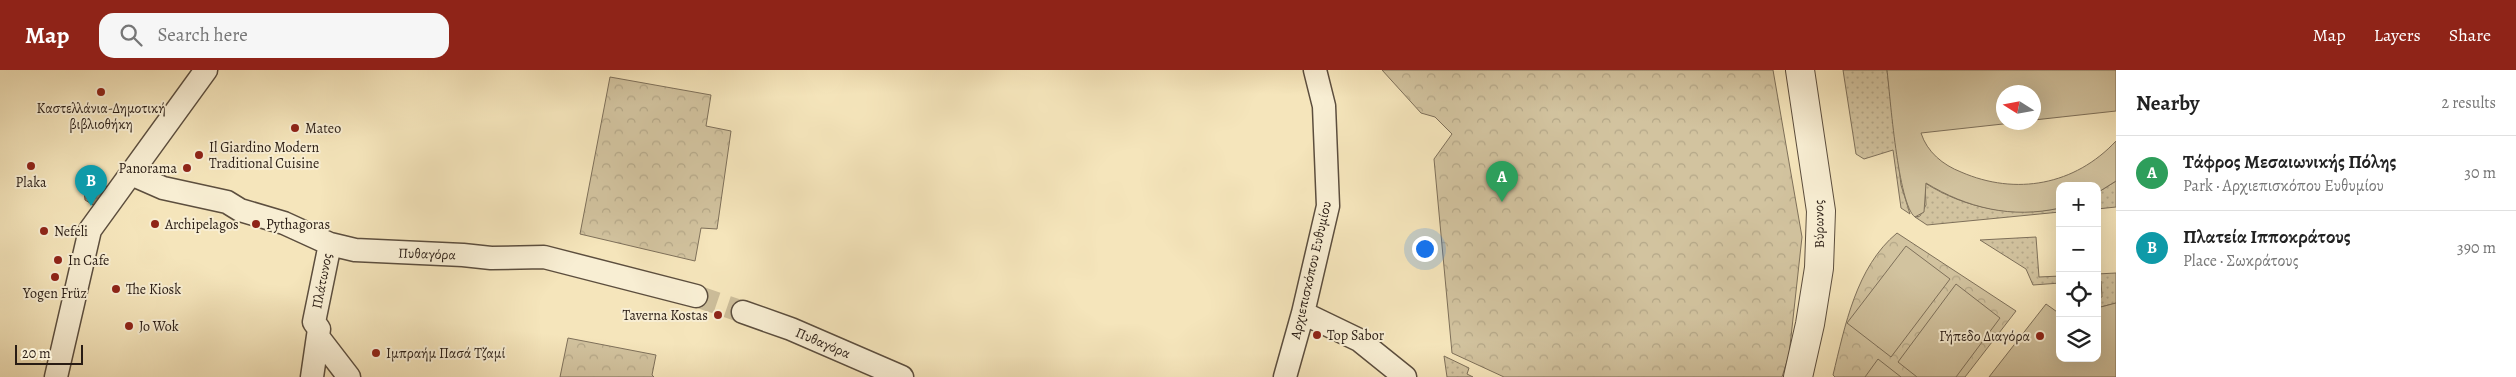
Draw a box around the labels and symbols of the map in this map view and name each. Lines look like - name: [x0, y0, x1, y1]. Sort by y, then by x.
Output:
- north arrow: [1996, 85, 2041, 130]
- marker: Καστελλάνια-Δημοτική βιβλιοθήκη: [95, 86, 107, 98]
- place label: Καστελλάνια-Δημοτική βιβλιοθήκη: [36, 99, 166, 134]
- place label: Mateo: [305, 119, 341, 138]
- marker: Mateo: [289, 122, 301, 134]
- place label: Il Giardino Modern Traditional Cuisine: [209, 138, 320, 173]
- marker: Il Giardino Modern Traditional Cuisine: [193, 149, 205, 161]
- place label: Panorama: [118, 159, 177, 178]
- marker: Plaka: [25, 160, 37, 172]
- pin: A: [1486, 161, 1518, 202]
- marker: Panorama: [181, 162, 193, 174]
- pin: B: [75, 165, 107, 206]
- place label: Plaka: [16, 173, 47, 192]
- street label: Αρχιεπισκόπου Ευθυμίου: [1286, 199, 1336, 342]
- street label: Βύρωνος: [1809, 200, 1829, 248]
- place label: Archipelagos: [164, 215, 239, 234]
- place label: Pythagoras: [266, 215, 330, 234]
- marker: Archipelagos: [149, 218, 161, 230]
- marker: Pythagoras: [250, 218, 262, 230]
- place label: Nefeli: [54, 222, 88, 241]
- marker: Nefeli: [38, 225, 50, 237]
- your location: [1412, 236, 1438, 262]
- street label: Πυθαγόρα: [398, 243, 457, 265]
- place label: In Cafe: [68, 251, 109, 270]
- street label: Πλάτωνος: [307, 252, 337, 310]
- marker: In Cafe: [52, 254, 64, 266]
- marker: Yogen Früz: [49, 271, 61, 283]
- place label: The Kiosk: [126, 280, 181, 299]
- marker: The Kiosk: [110, 283, 122, 295]
- place label: Yogen Früz: [22, 284, 87, 303]
- place label: Taverna Kostas: [622, 306, 708, 325]
- marker: Taverna Kostas: [712, 309, 724, 321]
- place label: Jo Wok: [139, 317, 179, 336]
- marker: Jo Wok: [123, 320, 135, 332]
- street label: Πυθαγόρα: [793, 323, 854, 363]
- place label: Top Sabor: [1327, 326, 1385, 345]
- place label: Γήπεδο Διαγόρα: [1939, 327, 2030, 346]
- marker: Top Sabor: [1311, 329, 1323, 341]
- marker: Γήπεδο Διαγόρα: [2034, 330, 2046, 342]
- scale bar: [15, 342, 82, 365]
- place label: Ιμπραήμ Πασά Τζαμί: [386, 344, 506, 363]
- marker: Ιμπραήμ Πασά Τζαμί: [370, 347, 382, 359]

